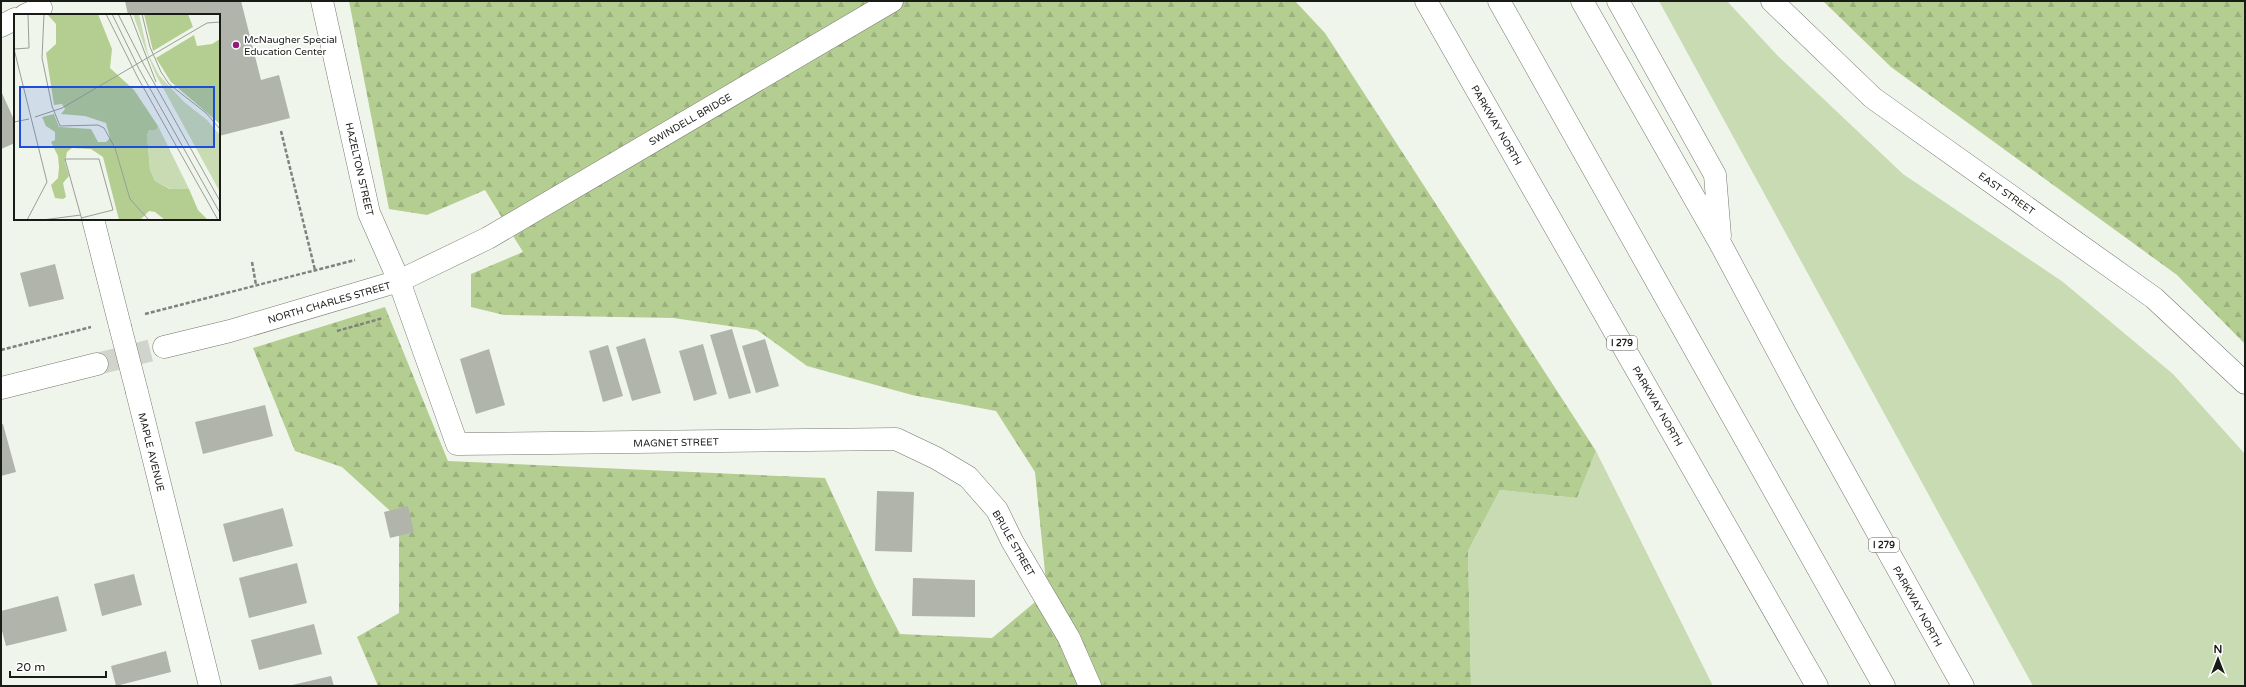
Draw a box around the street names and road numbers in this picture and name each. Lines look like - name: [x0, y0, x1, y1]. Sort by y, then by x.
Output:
- street label: PARKWAY NORTH: [1468, 83, 1524, 168]
- street label: SWINDELL BRIDGE: [647, 91, 734, 148]
- street label: HAZELTON STREET: [342, 121, 376, 217]
- street label: EAST STREET: [1976, 170, 2037, 218]
- street label: NORTH CHARLES STREET: [266, 280, 392, 326]
- road number: I 279: [1607, 336, 1637, 350]
- street label: PARKWAY NORTH: [1629, 364, 1685, 449]
- street label: MAPLE AVENUE: [135, 412, 167, 493]
- street label: MAGNET STREET: [633, 436, 719, 450]
- street label: BRULE STREET: [989, 508, 1037, 579]
- road number: I 279: [1869, 538, 1899, 552]
- street label: PARKWAY NORTH: [1890, 564, 1944, 649]

